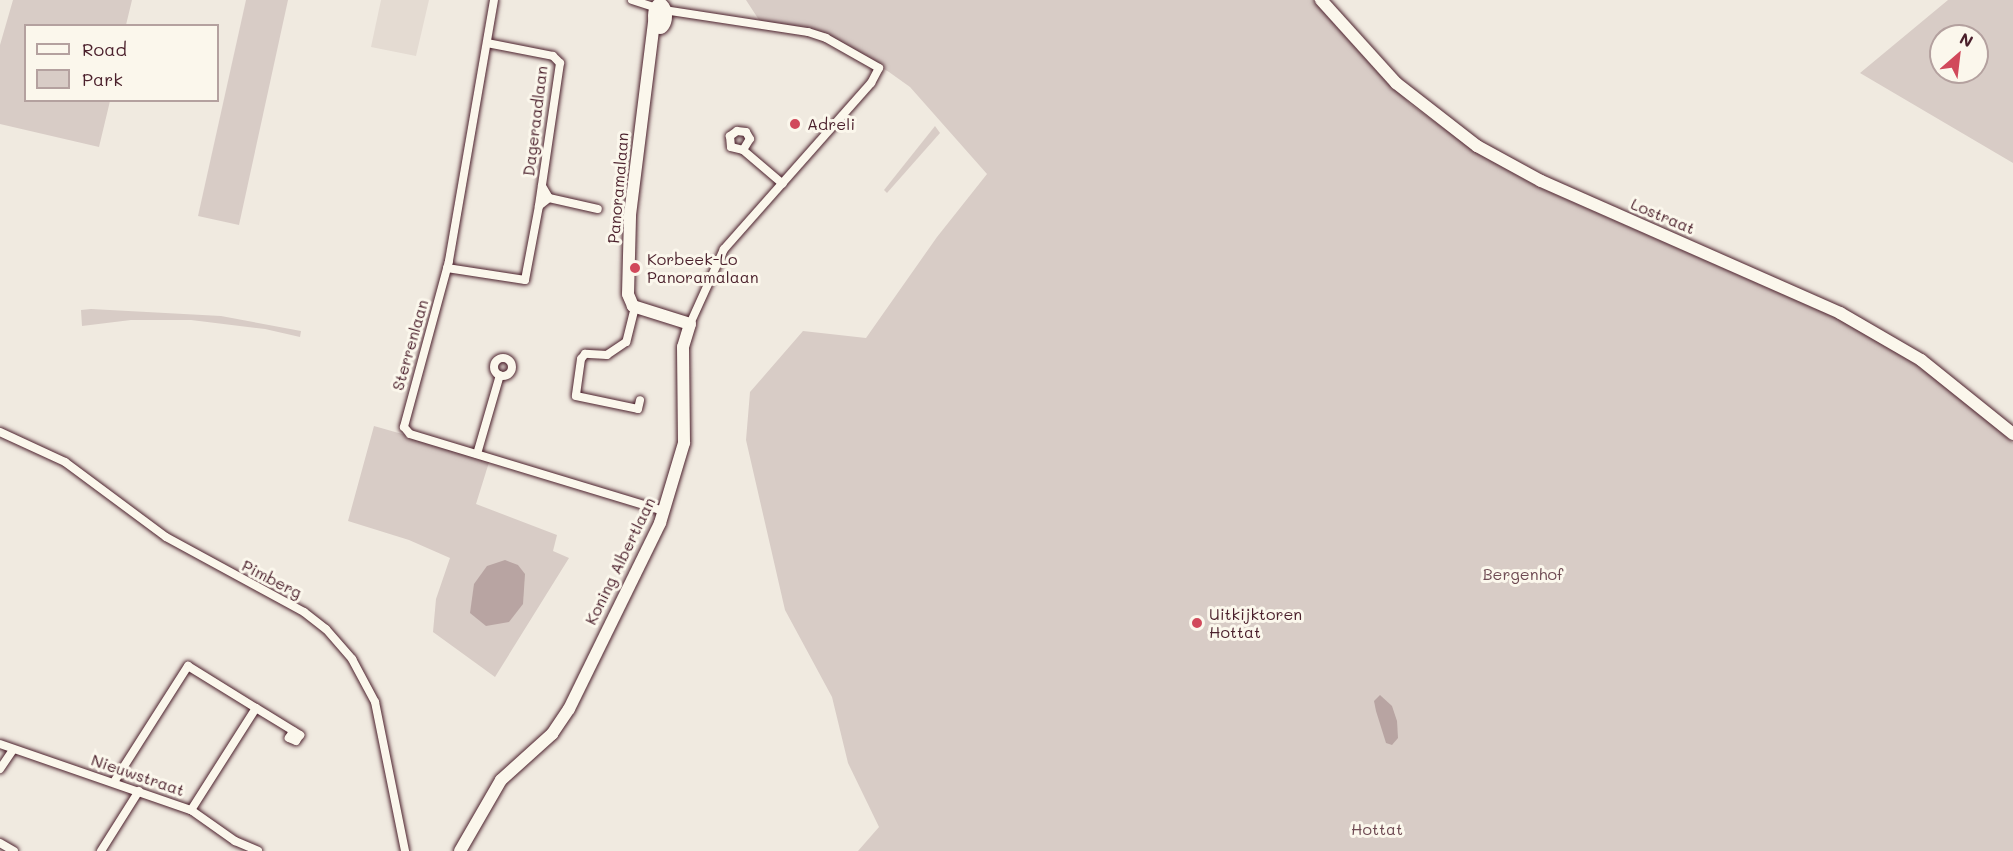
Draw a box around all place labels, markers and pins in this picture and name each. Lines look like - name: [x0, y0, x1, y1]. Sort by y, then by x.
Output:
- place label: Adreli: [807, 114, 855, 134]
- marker: Adreli: [788, 117, 802, 131]
- place label: Korbeek-Lo Panoramalaan: [647, 249, 759, 287]
- marker: Korbeek-Lo Panoramalaan: [628, 261, 642, 275]
- place label: Uitkijktoren Hottat: [1209, 604, 1302, 642]
- marker: Uitkijktoren Hottat: [1190, 616, 1204, 630]

